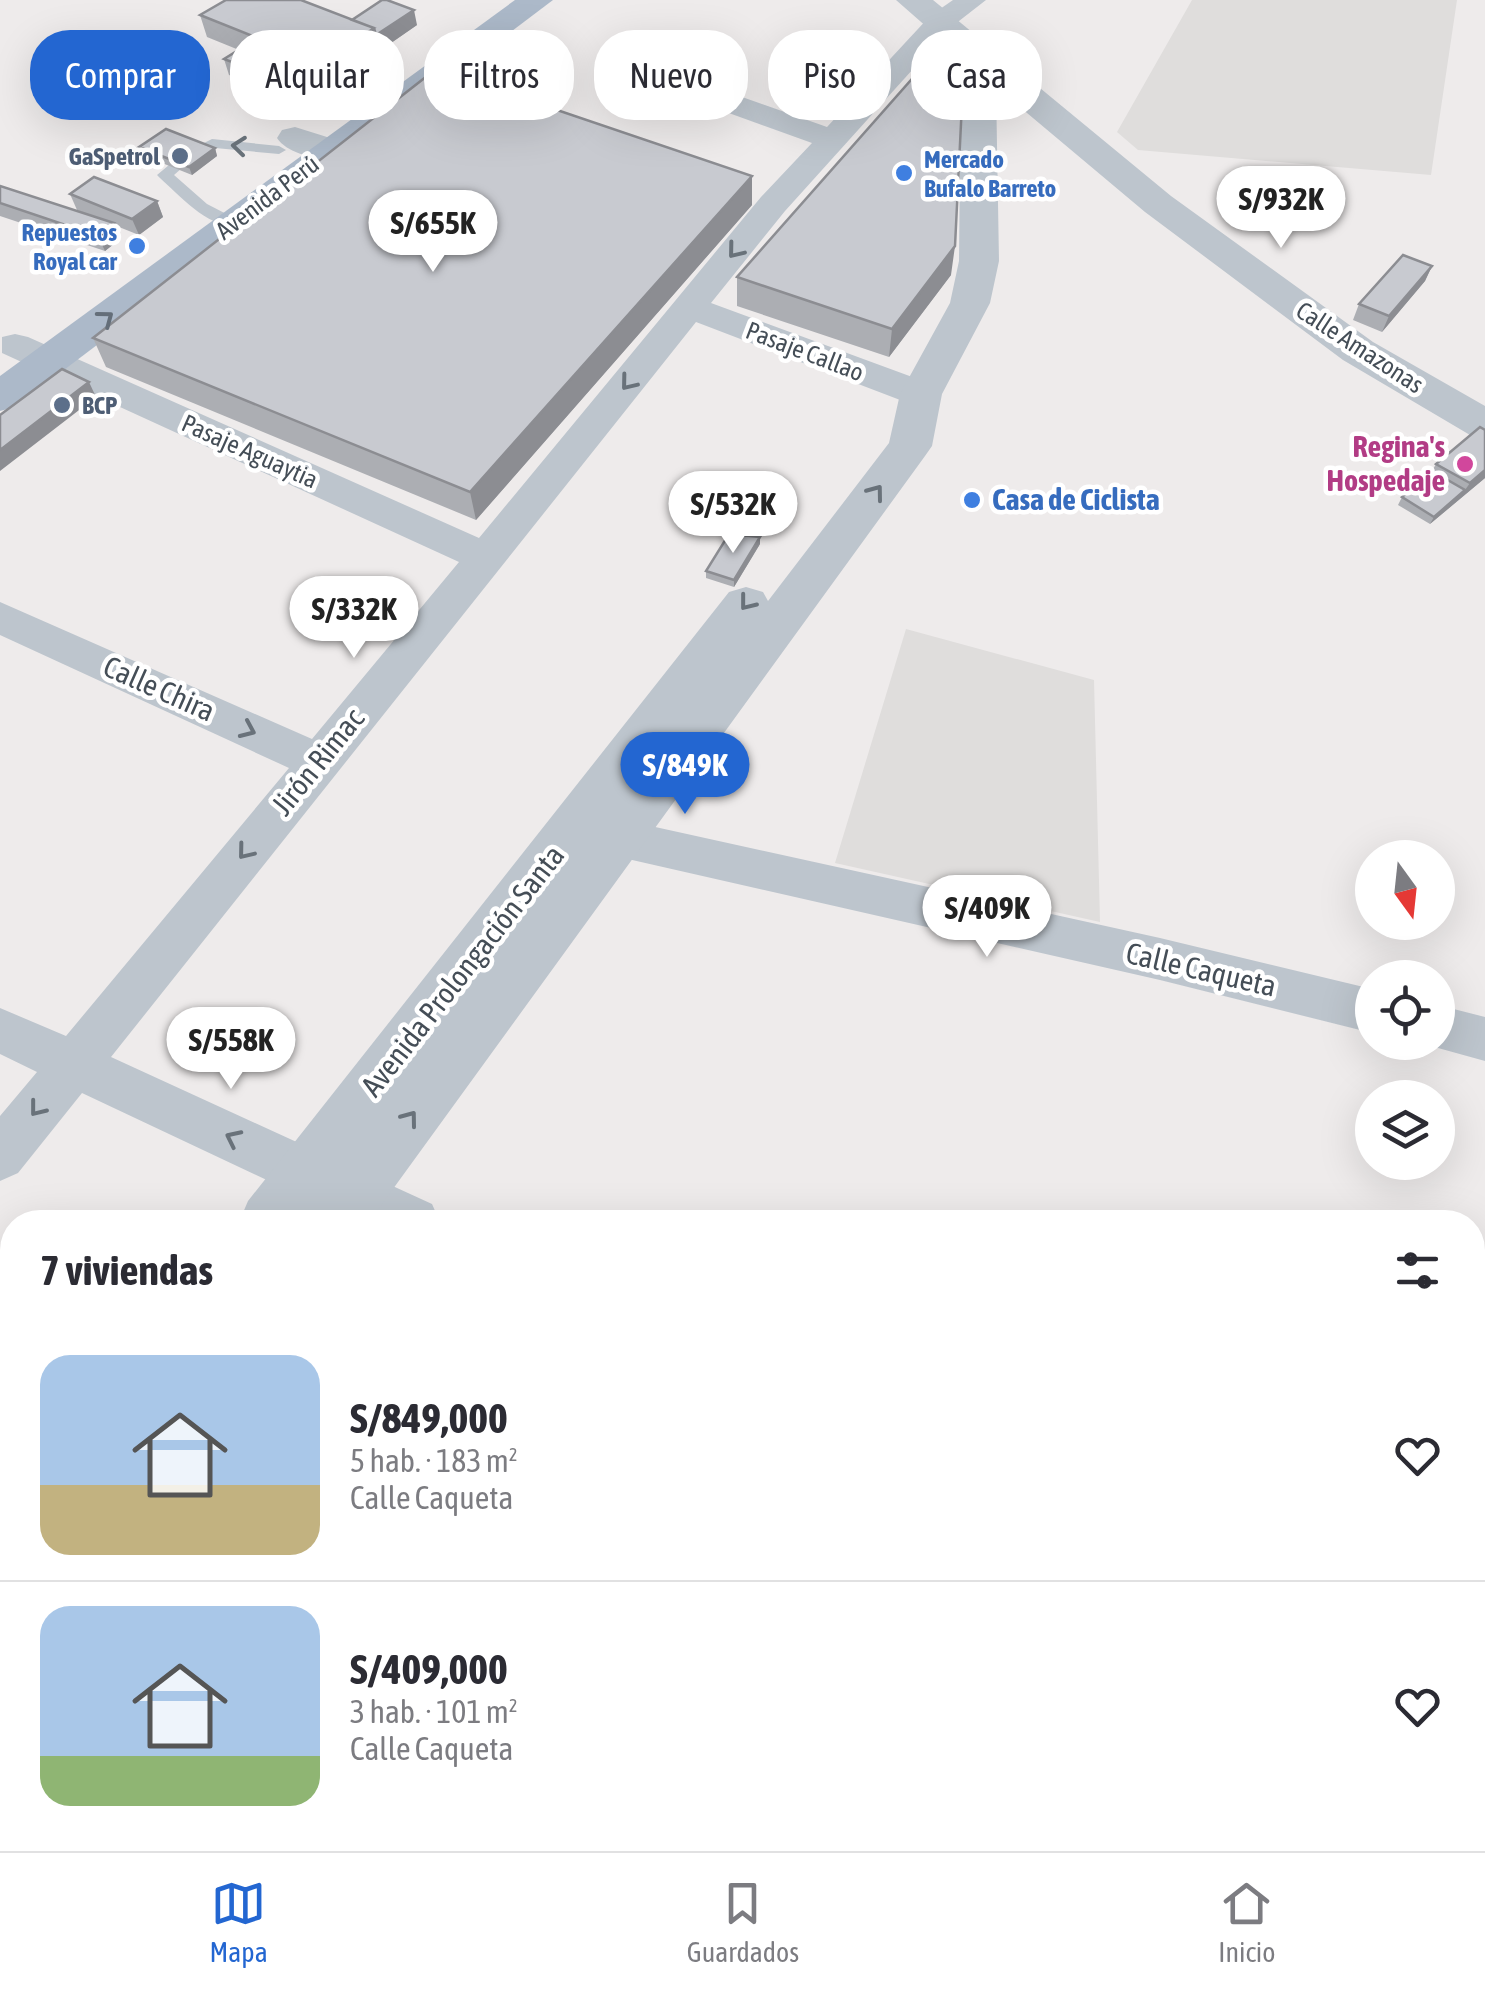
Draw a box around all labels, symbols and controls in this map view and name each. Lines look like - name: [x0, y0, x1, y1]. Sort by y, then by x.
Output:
- chip: Comprar: [30, 30, 210, 120]
- chip: Alquilar: [230, 30, 404, 120]
- chip: Filtros: [424, 30, 574, 120]
- chip: Nuevo: [594, 30, 748, 120]
- chip: Piso: [768, 30, 891, 120]
- chip: Casa: [911, 30, 1042, 120]
- one-way arrow: [230, 136, 246, 157]
- place label: GaSpetrol: [68, 142, 160, 170]
- marker: GaSpetrol: [169, 145, 191, 167]
- place label: Mercado Bufalo Barreto: [924, 145, 1056, 202]
- street label: Avenida Perú: [210, 149, 324, 245]
- marker: Mercado Bufalo Barreto: [893, 162, 915, 184]
- pin: S/932K: [1200, 166, 1362, 251]
- text: S/932K: [1238, 180, 1324, 217]
- pin: S/655K: [352, 190, 514, 275]
- text: S/655K: [390, 204, 476, 241]
- place label: Repuestos Royal car: [22, 218, 118, 275]
- marker: Repuestos Royal car: [126, 235, 148, 257]
- one-way arrow: [729, 240, 747, 258]
- street label: Calle Amazonas: [1291, 296, 1429, 398]
- one-way arrow: [95, 312, 113, 329]
- street label: Pasaje Callao: [742, 316, 868, 386]
- one-way arrow: [622, 371, 640, 389]
- place label: BCP: [82, 391, 117, 419]
- marker: BCP: [51, 394, 73, 416]
- street label: Pasaje Aguaytia: [178, 409, 322, 493]
- place label: Regina's Hospedaje: [1327, 429, 1445, 497]
- marker: Regina's Hospedaje: [1454, 453, 1476, 475]
- pin: S/532K: [652, 471, 814, 556]
- place label: Casa de Ciclista: [992, 482, 1160, 516]
- text: S/532K: [690, 485, 776, 522]
- one-way arrow: [864, 485, 881, 503]
- marker: Casa de Ciclista: [961, 489, 983, 511]
- pin: S/332K: [273, 576, 435, 661]
- text: S/332K: [311, 590, 397, 627]
- one-way arrow: [741, 592, 758, 610]
- street label: Calle Chira: [99, 649, 220, 728]
- street label: Jirón Rimac: [264, 701, 371, 821]
- one-way arrow: [238, 717, 256, 737]
- pin: S/849K: [604, 732, 766, 817]
- text: S/849K: [642, 746, 728, 783]
- street label: Avenida Prolongación Santa: [354, 838, 571, 1103]
- one-way arrow: [239, 840, 257, 858]
- north arrow: [1355, 840, 1455, 940]
- map controls: [1355, 840, 1455, 1180]
- pin: S/409K: [906, 875, 1068, 960]
- text: S/409K: [944, 889, 1030, 926]
- street label: Calle Caqueta: [1123, 935, 1280, 1003]
- button: locate: [1355, 960, 1455, 1060]
- pin: S/558K: [150, 1007, 312, 1092]
- text: S/558K: [188, 1021, 274, 1058]
- button: layers: [1355, 1080, 1455, 1180]
- one-way arrow: [31, 1098, 49, 1116]
- one-way arrow: [399, 1111, 416, 1129]
- one-way arrow: [225, 1130, 243, 1150]
- icon: filters: [1390, 1243, 1445, 1298]
- text: 7 viviendas: [40, 1246, 213, 1294]
- text: S/849,000: [350, 1394, 508, 1442]
- icon: home: [120, 1395, 240, 1515]
- icon: heart: [1390, 1428, 1445, 1483]
- text: 5 hab. · 183 m²: [350, 1442, 518, 1479]
- text: Calle Caqueta: [350, 1479, 513, 1516]
- text: S/409,000: [350, 1645, 508, 1693]
- icon: home: [120, 1646, 240, 1766]
- icon: heart: [1390, 1679, 1445, 1734]
- text: 3 hab. · 101 m²: [350, 1693, 518, 1730]
- text: Calle Caqueta: [350, 1730, 513, 1767]
- tab: Mapa: [210, 1876, 268, 1968]
- tab: Guardados: [687, 1876, 799, 1968]
- tab: Inicio: [1218, 1876, 1275, 1968]

